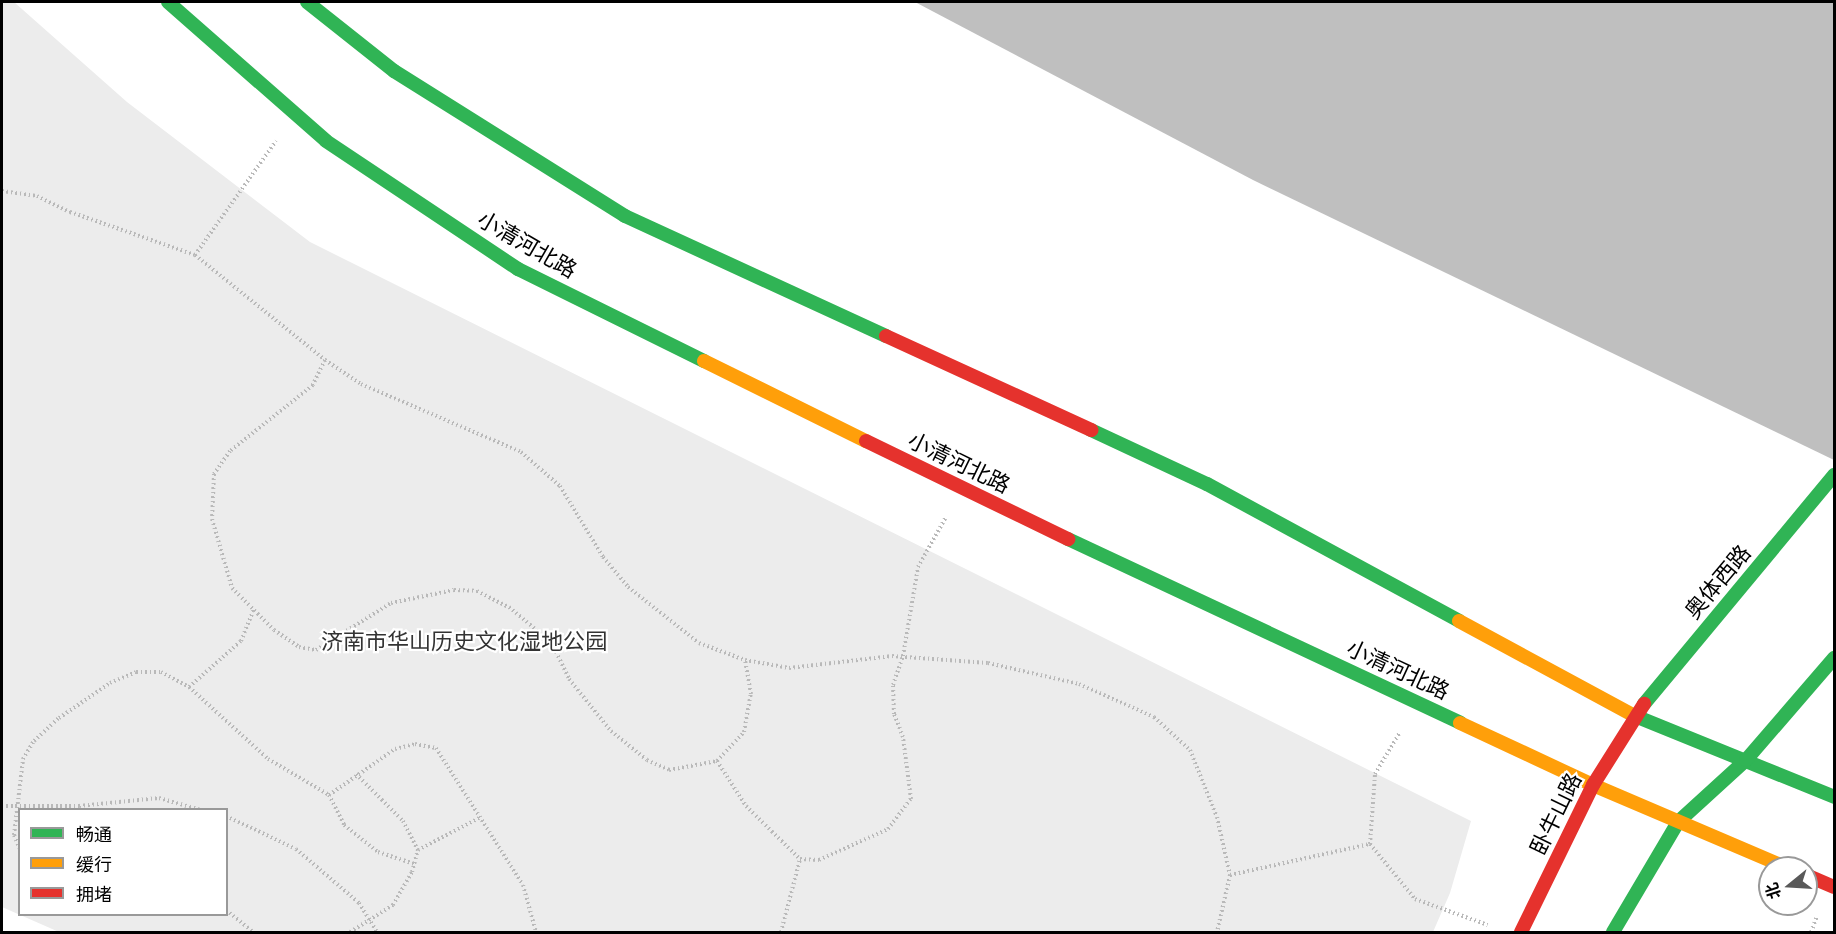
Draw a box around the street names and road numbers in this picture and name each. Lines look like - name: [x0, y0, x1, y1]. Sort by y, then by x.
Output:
- street label: 小清河北路: [473, 206, 581, 284]
- street label: 小清河北路: [904, 427, 1014, 499]
- street label: 奥体西路: [1680, 540, 1756, 624]
- street label: 小清河北路: [1343, 635, 1453, 705]
- street label: 卧牛山路: [1525, 769, 1587, 859]

